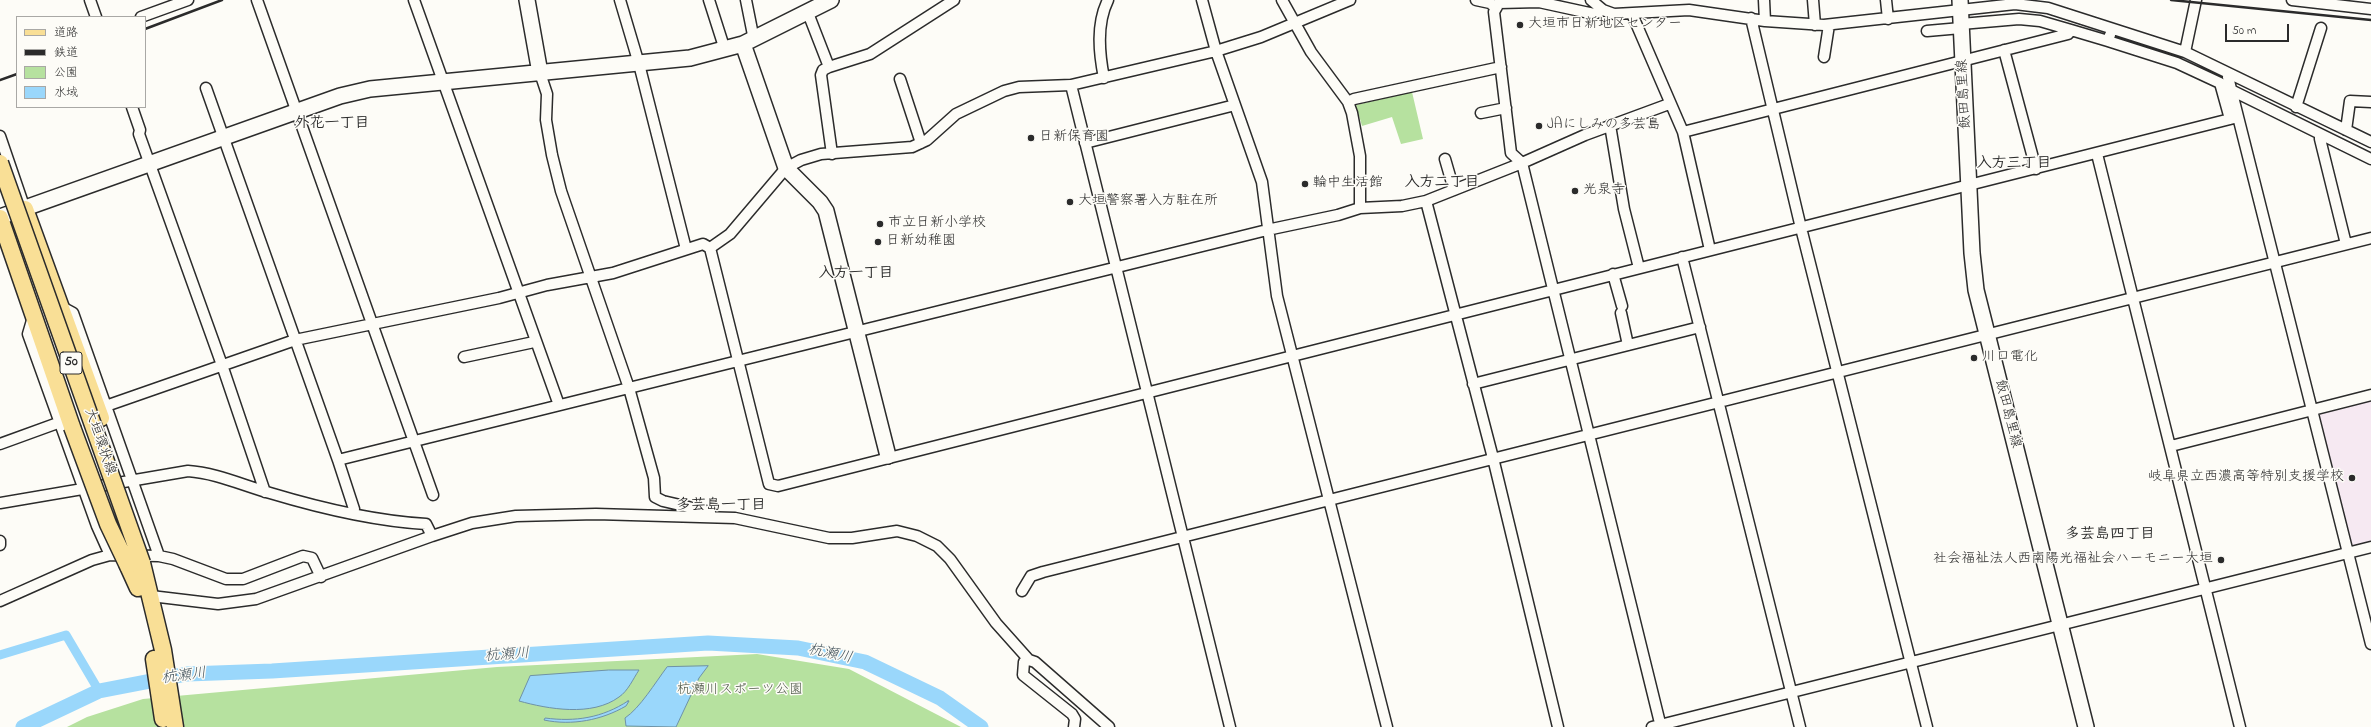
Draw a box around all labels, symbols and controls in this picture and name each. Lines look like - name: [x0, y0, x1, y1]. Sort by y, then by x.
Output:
- legend: [16, 16, 146, 108]
- scale bar: [2227, 16, 2291, 42]
- place label: 大垣市日新地区センター: [1528, 17, 1682, 33]
- marker: 大垣市日新地区センター: [1515, 20, 1525, 30]
- text: 50 m: [2232, 22, 2256, 40]
- text: 道路: [54, 24, 78, 42]
- text: 鉄道: [54, 44, 78, 62]
- street label: 飯田島里線: [1955, 59, 1975, 129]
- text: 公園: [54, 64, 78, 82]
- text: 水域: [54, 84, 78, 102]
- district label: 外花一丁目: [295, 116, 369, 134]
- place label: JAにしみの多芸島: [1547, 118, 1660, 134]
- marker: JAにしみの多芸島: [1534, 121, 1544, 131]
- place label: 日新保育園: [1039, 130, 1109, 146]
- marker: 日新保育園: [1026, 133, 1036, 143]
- district label: 入方三丁目: [1977, 156, 2051, 174]
- district label: 入方二丁目: [1405, 175, 1479, 193]
- place label: 輪中生活館: [1313, 176, 1383, 192]
- marker: 輪中生活館: [1300, 179, 1310, 189]
- place label: 光泉寺: [1583, 183, 1625, 199]
- marker: 光泉寺: [1570, 186, 1580, 196]
- place label: 大垣警察署入方駐在所: [1078, 194, 1218, 210]
- marker: 大垣警察署入方駐在所: [1065, 197, 1075, 207]
- place label: 市立日新小学校: [888, 216, 986, 232]
- marker: 市立日新小学校: [875, 219, 885, 229]
- place label: 日新幼稚園: [886, 234, 956, 250]
- marker: 日新幼稚園: [873, 237, 883, 247]
- district label: 入方一丁目: [819, 266, 893, 284]
- place label: 川口電化: [1982, 350, 2038, 366]
- road number: 50: [60, 352, 82, 374]
- marker: 川口電化: [1969, 353, 1979, 363]
- street label: 飯田島里線: [1990, 378, 2024, 450]
- street label: 大垣環状線: [80, 406, 118, 478]
- place label: 岐阜県立西濃高等特別支援学校: [2148, 470, 2344, 486]
- marker: 岐阜県立西濃高等特別支援学校: [2347, 473, 2357, 483]
- district label: 多芸島一丁目: [676, 498, 766, 516]
- district label: 多芸島四丁目: [2065, 527, 2155, 545]
- place label: 社会福祉法人西南陽光福祉会ハーモニー大垣: [1933, 552, 2213, 568]
- marker: 社会福祉法人西南陽光福祉会ハーモニー大垣: [2216, 555, 2226, 565]
- water label: 杭瀬川: [806, 642, 854, 668]
- water label: 杭瀬川: [484, 645, 530, 667]
- water label: 杭瀬川: [161, 665, 207, 689]
- park label: 杭瀬川スポーツ公園: [677, 683, 803, 699]

